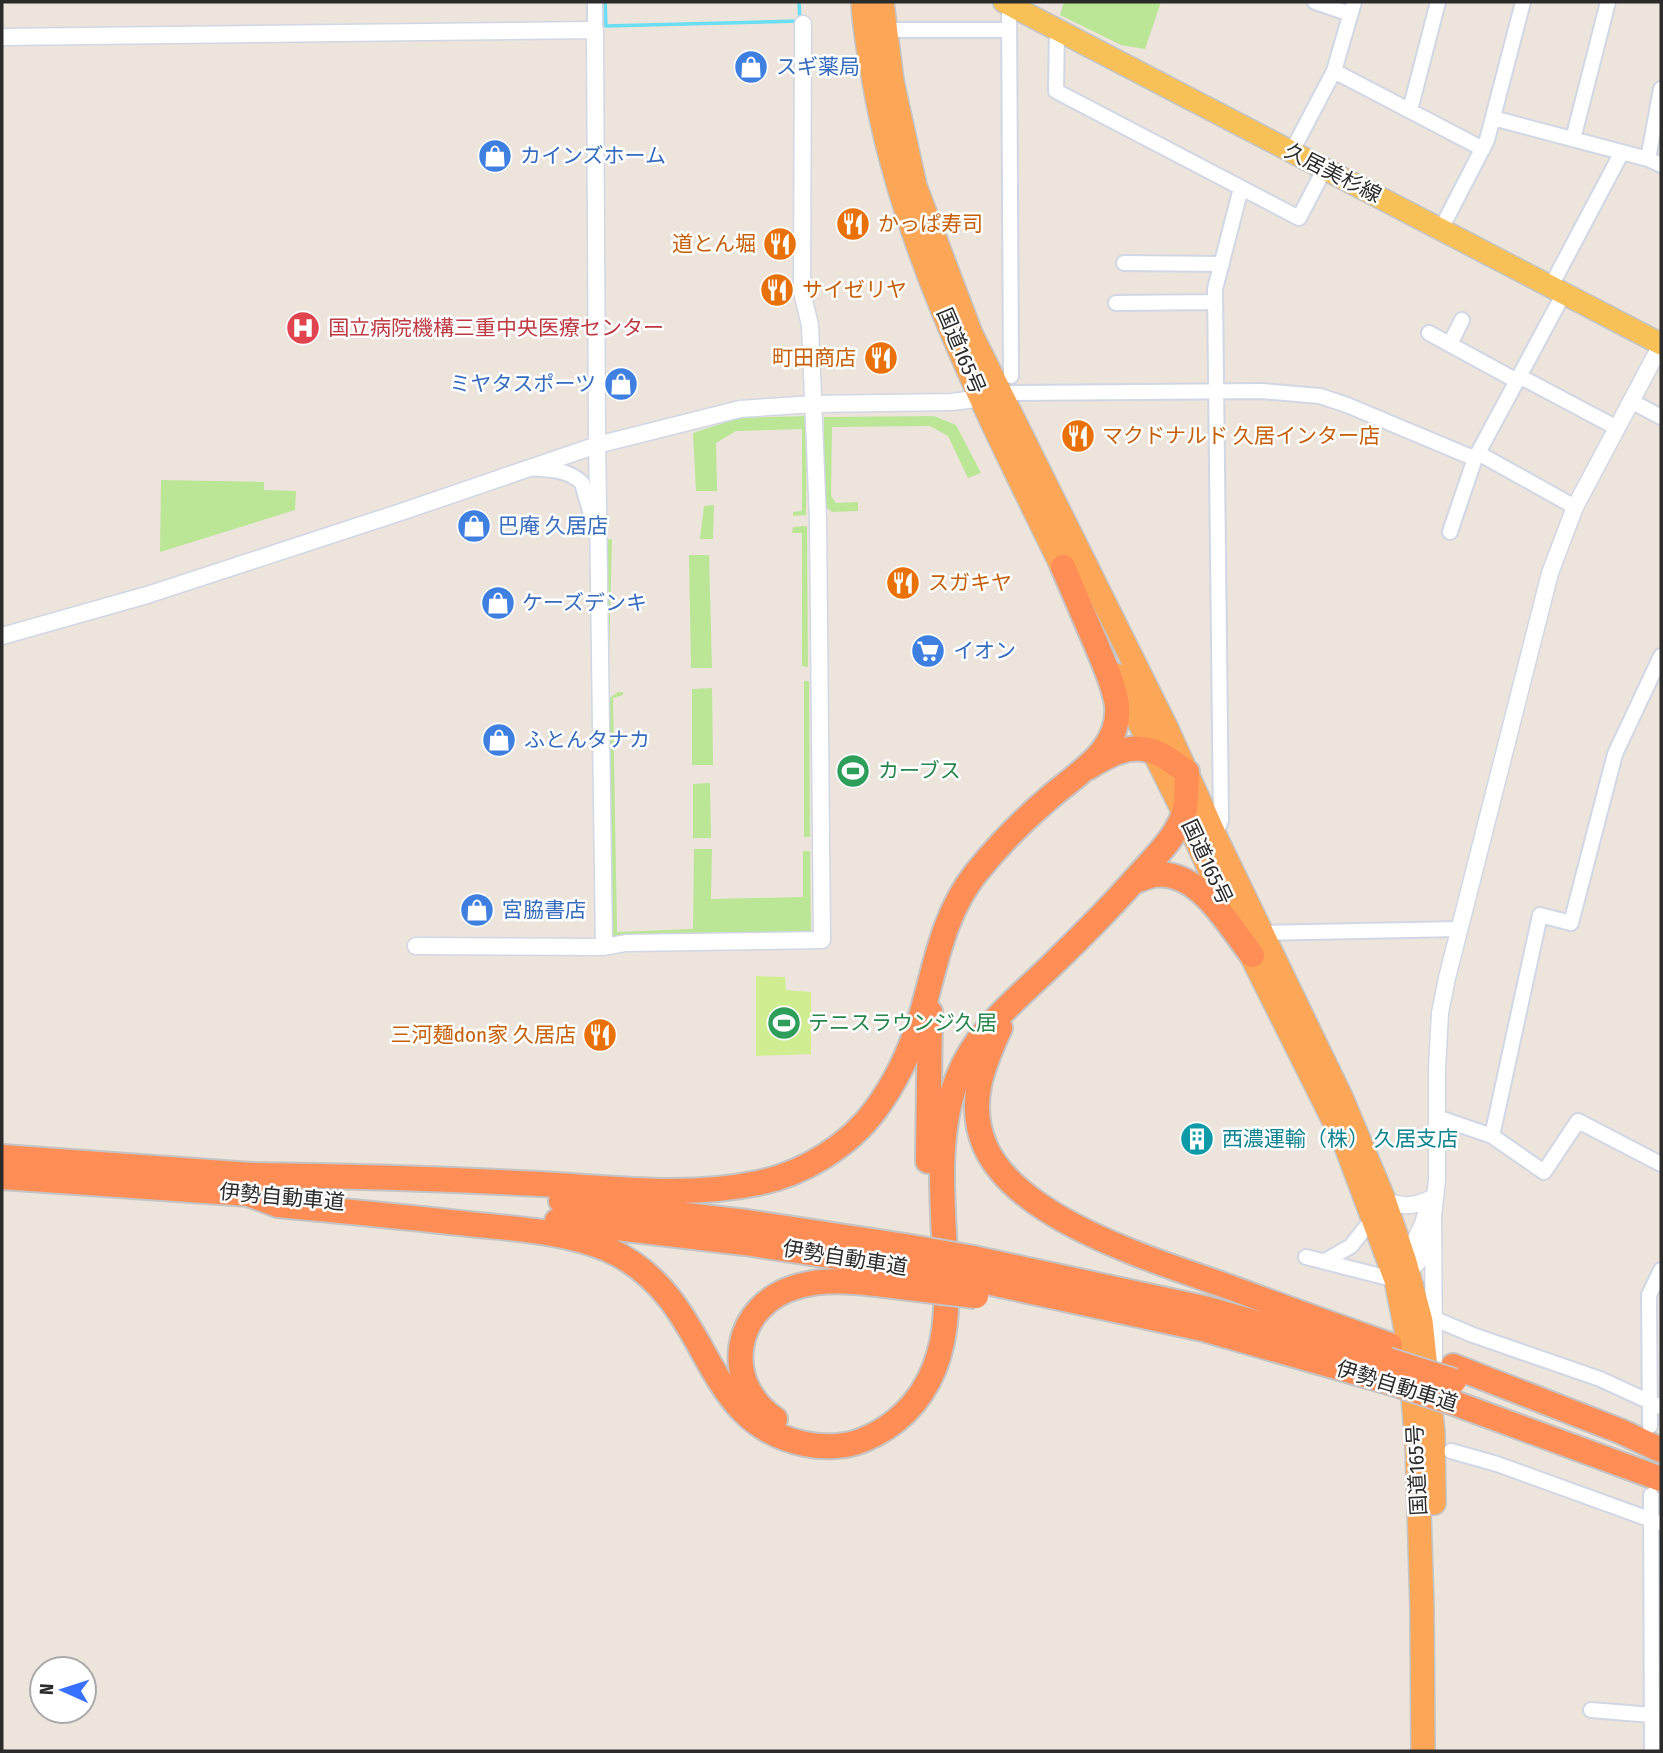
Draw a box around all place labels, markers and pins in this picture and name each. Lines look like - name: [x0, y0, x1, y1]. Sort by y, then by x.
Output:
- shop icon: スギ薬局: [732, 48, 770, 86]
- place label: スギ薬局: [776, 54, 860, 80]
- shop icon: カインズホーム: [476, 137, 514, 175]
- place label: カインズホーム: [520, 143, 666, 169]
- restaurant icon: かっぱ寿司: [834, 205, 872, 243]
- place label: かっぱ寿司: [878, 211, 983, 237]
- restaurant icon: 道とん堀: [761, 225, 799, 263]
- place label: 道とん堀: [672, 231, 756, 257]
- restaurant icon: サイゼリヤ: [758, 271, 796, 309]
- place label: サイゼリヤ: [802, 277, 907, 303]
- hospital icon: 国立病院機構三重中央医療センター: [284, 309, 322, 347]
- place label: 国立病院機構三重中央医療センター: [328, 315, 664, 341]
- restaurant icon: 町田商店: [862, 339, 900, 377]
- place label: 町田商店: [772, 345, 856, 371]
- shop icon: ミヤタスポーツ: [602, 365, 640, 403]
- place label: ミヤタスポーツ: [449, 371, 596, 397]
- restaurant icon: マクドナルド 久居インター店: [1059, 417, 1097, 455]
- place label: マクドナルド 久居インター店: [1102, 423, 1380, 449]
- shop icon: 巴庵 久居店: [455, 507, 493, 545]
- place label: 巴庵 久居店: [498, 513, 608, 539]
- restaurant icon: スガキヤ: [884, 564, 922, 602]
- place label: スガキヤ: [928, 570, 1012, 596]
- shop icon: ケーズデンキ: [479, 584, 517, 622]
- place label: ケーズデンキ: [522, 590, 647, 616]
- supermarket icon: イオン: [909, 632, 947, 670]
- place label: イオン: [953, 638, 1016, 664]
- shop icon: ふとんタナカ: [480, 721, 518, 759]
- place label: ふとんタナカ: [524, 727, 650, 753]
- sports icon: カーブス: [834, 752, 872, 790]
- place label: カーブス: [878, 758, 961, 784]
- shop icon: 宮脇書店: [458, 891, 496, 929]
- place label: 宮脇書店: [502, 897, 586, 923]
- sports icon: テニスラウンジ久居: [765, 1004, 803, 1042]
- place label: テニスラウンジ久居: [808, 1010, 997, 1036]
- restaurant icon: 三河麺don家 久居店: [581, 1016, 619, 1054]
- place label: 三河麺don家 久居店: [391, 1022, 576, 1048]
- building icon: 西濃運輸（株） 久居支店: [1178, 1120, 1216, 1158]
- place label: 西濃運輸（株） 久居支店: [1222, 1126, 1458, 1152]

